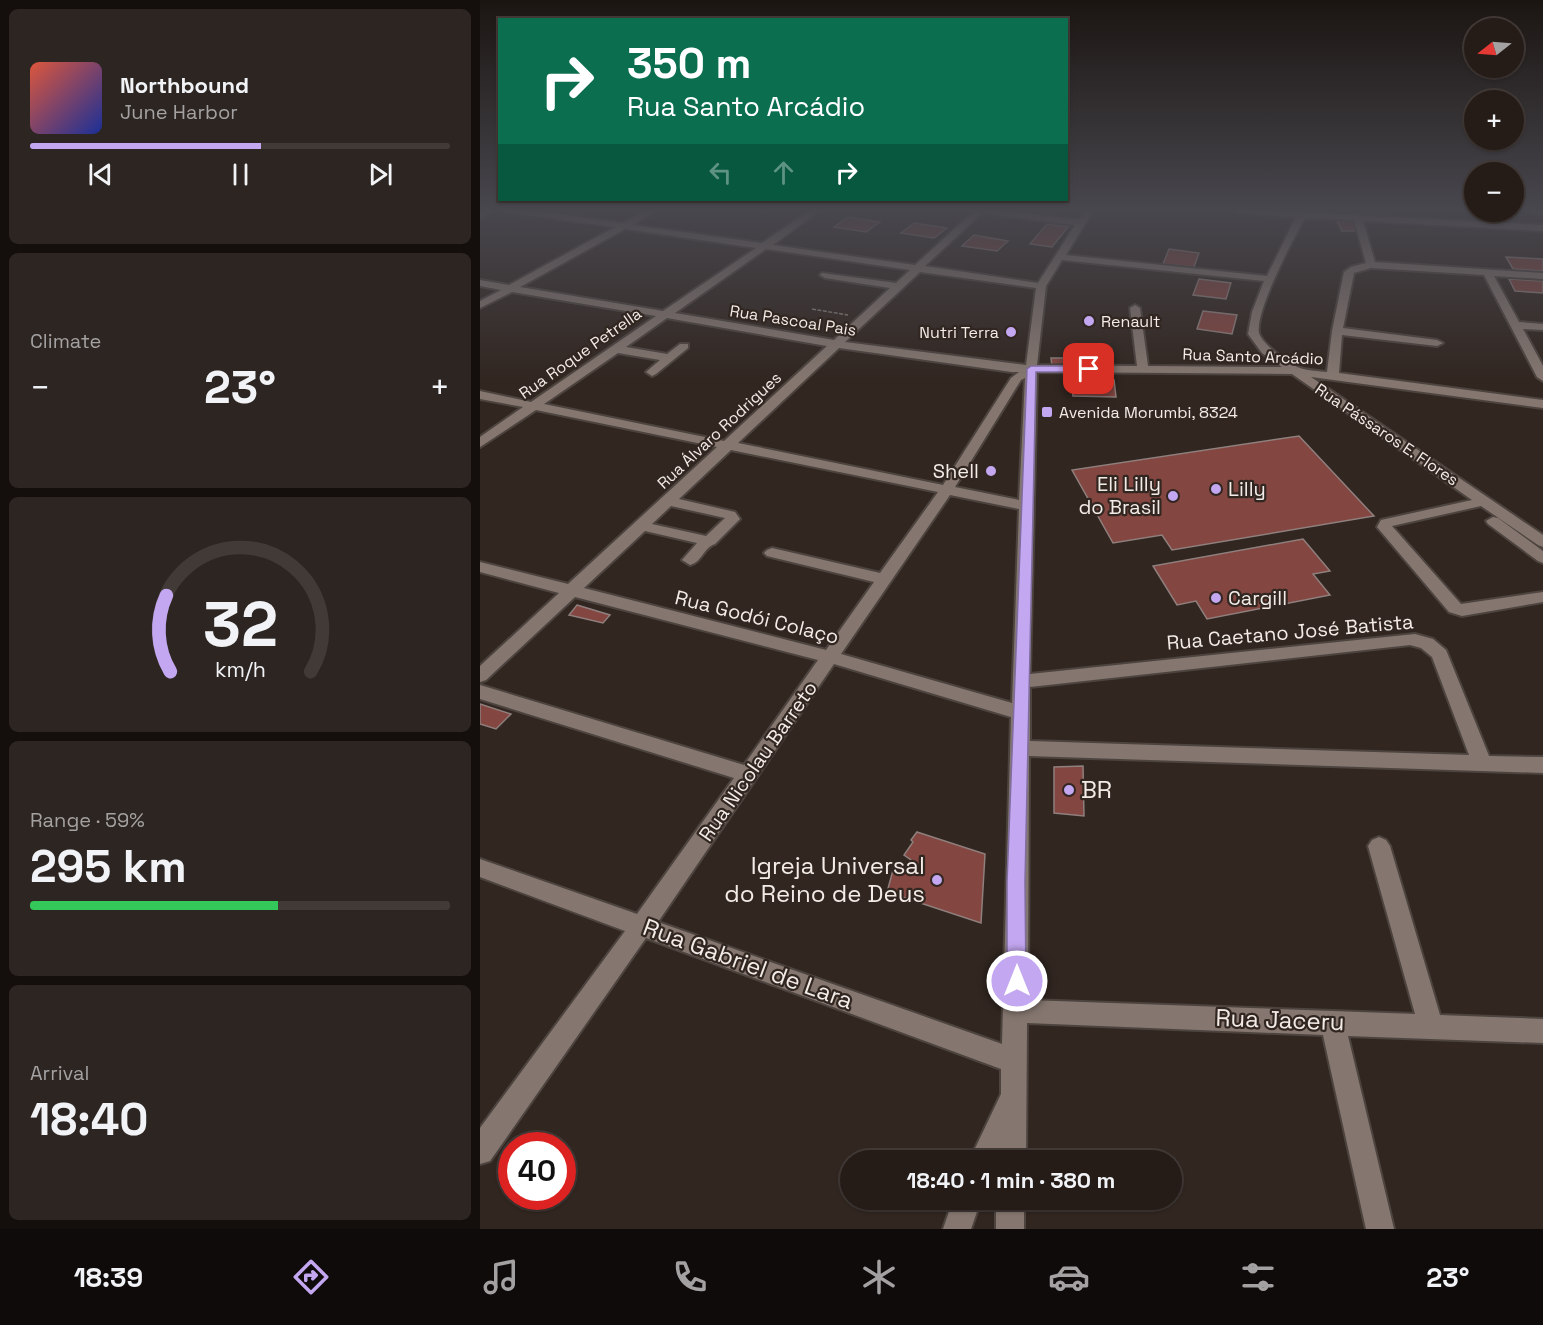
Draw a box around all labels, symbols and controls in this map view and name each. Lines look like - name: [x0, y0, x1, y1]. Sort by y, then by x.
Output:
- north arrow: [1464, 18, 1524, 78]
- map controls: [1464, 18, 1524, 222]
- text: 350 m: [627, 37, 752, 90]
- icon: right: [528, 42, 606, 120]
- text: Northbound: [120, 71, 249, 99]
- text: Rua Santo Arcádio: [627, 89, 865, 124]
- button: +: [1464, 90, 1524, 150]
- text: June Harbor: [120, 99, 238, 125]
- icon: left: [704, 156, 737, 189]
- icon: ahead: [767, 156, 800, 189]
- icon: right: [830, 156, 863, 189]
- icon: previous: [84, 158, 117, 191]
- icon: pause: [224, 158, 257, 191]
- icon: next: [364, 158, 397, 191]
- button: −: [1464, 162, 1524, 222]
- street label: Rua Pascoal Pais: [728, 300, 858, 341]
- street label: Rua Roque Petrella: [515, 303, 646, 404]
- place label: Renault: [1101, 311, 1160, 332]
- marker: Renault: [1082, 314, 1096, 328]
- place label: Nutri Terra: [919, 322, 999, 343]
- marker: Nutri Terra: [1004, 325, 1018, 339]
- text: Climate: [30, 328, 101, 354]
- pin: [1063, 343, 1114, 394]
- street label: Rua Santo Arcádio: [1182, 344, 1324, 369]
- icon: arrive: [1072, 352, 1105, 385]
- text: 23°: [204, 359, 276, 416]
- text: −: [30, 367, 50, 409]
- text: +: [430, 367, 450, 409]
- street label: Rua Álvaro Rodrigues: [653, 367, 786, 493]
- street label: Rua Pássaros E. Flores: [1311, 379, 1463, 490]
- place label: Avenida Morumbi, 8324: [1059, 402, 1238, 423]
- marker: Avenida Morumbi, 8324: [1040, 405, 1054, 419]
- place label: Shell: [933, 458, 979, 484]
- marker: Shell: [984, 464, 998, 478]
- place label: Eli Lilly do Brasil: [1078, 471, 1161, 520]
- place label: Lilly: [1228, 476, 1266, 502]
- marker: Lilly: [1209, 482, 1223, 496]
- marker: Eli Lilly do Brasil: [1166, 489, 1180, 503]
- street label: Rua Godói Colaço: [672, 584, 842, 650]
- text: 32: [202, 585, 277, 664]
- place label: Cargill: [1228, 585, 1287, 611]
- marker: Cargill: [1209, 591, 1223, 605]
- street label: Rua Caetano José Batista: [1165, 608, 1415, 656]
- text: km/h: [214, 656, 266, 683]
- street label: Rua Nicolau Barreto: [693, 676, 823, 846]
- place label: BR: [1081, 774, 1112, 805]
- marker: BR: [1062, 783, 1076, 797]
- text: Range · 59%: [30, 807, 145, 833]
- text: 295 km: [30, 838, 187, 895]
- place label: Igreja Universal do Reino de Deus: [724, 850, 925, 909]
- marker: Igreja Universal do Reino de Deus: [930, 873, 944, 887]
- street label: Rua Gabriel de Lara: [639, 911, 858, 1016]
- position arrow: [985, 949, 1049, 1013]
- street label: Rua Jaceru: [1215, 1002, 1345, 1037]
- text: Arrival: [30, 1060, 89, 1086]
- text: 18:40: [30, 1091, 149, 1148]
- speed limit sign: 40: [498, 1132, 576, 1210]
- text: 18:40 · 1 min · 380 m: [907, 1166, 1115, 1194]
- icon: directions: [290, 1256, 332, 1298]
- icon: music: [480, 1256, 522, 1298]
- icon: phone: [669, 1256, 711, 1298]
- icon: climate: [858, 1256, 900, 1298]
- icon: car: [1048, 1256, 1090, 1298]
- icon: filters: [1237, 1256, 1279, 1298]
- text: 18:39: [74, 1260, 143, 1295]
- text: 23°: [1426, 1260, 1469, 1295]

